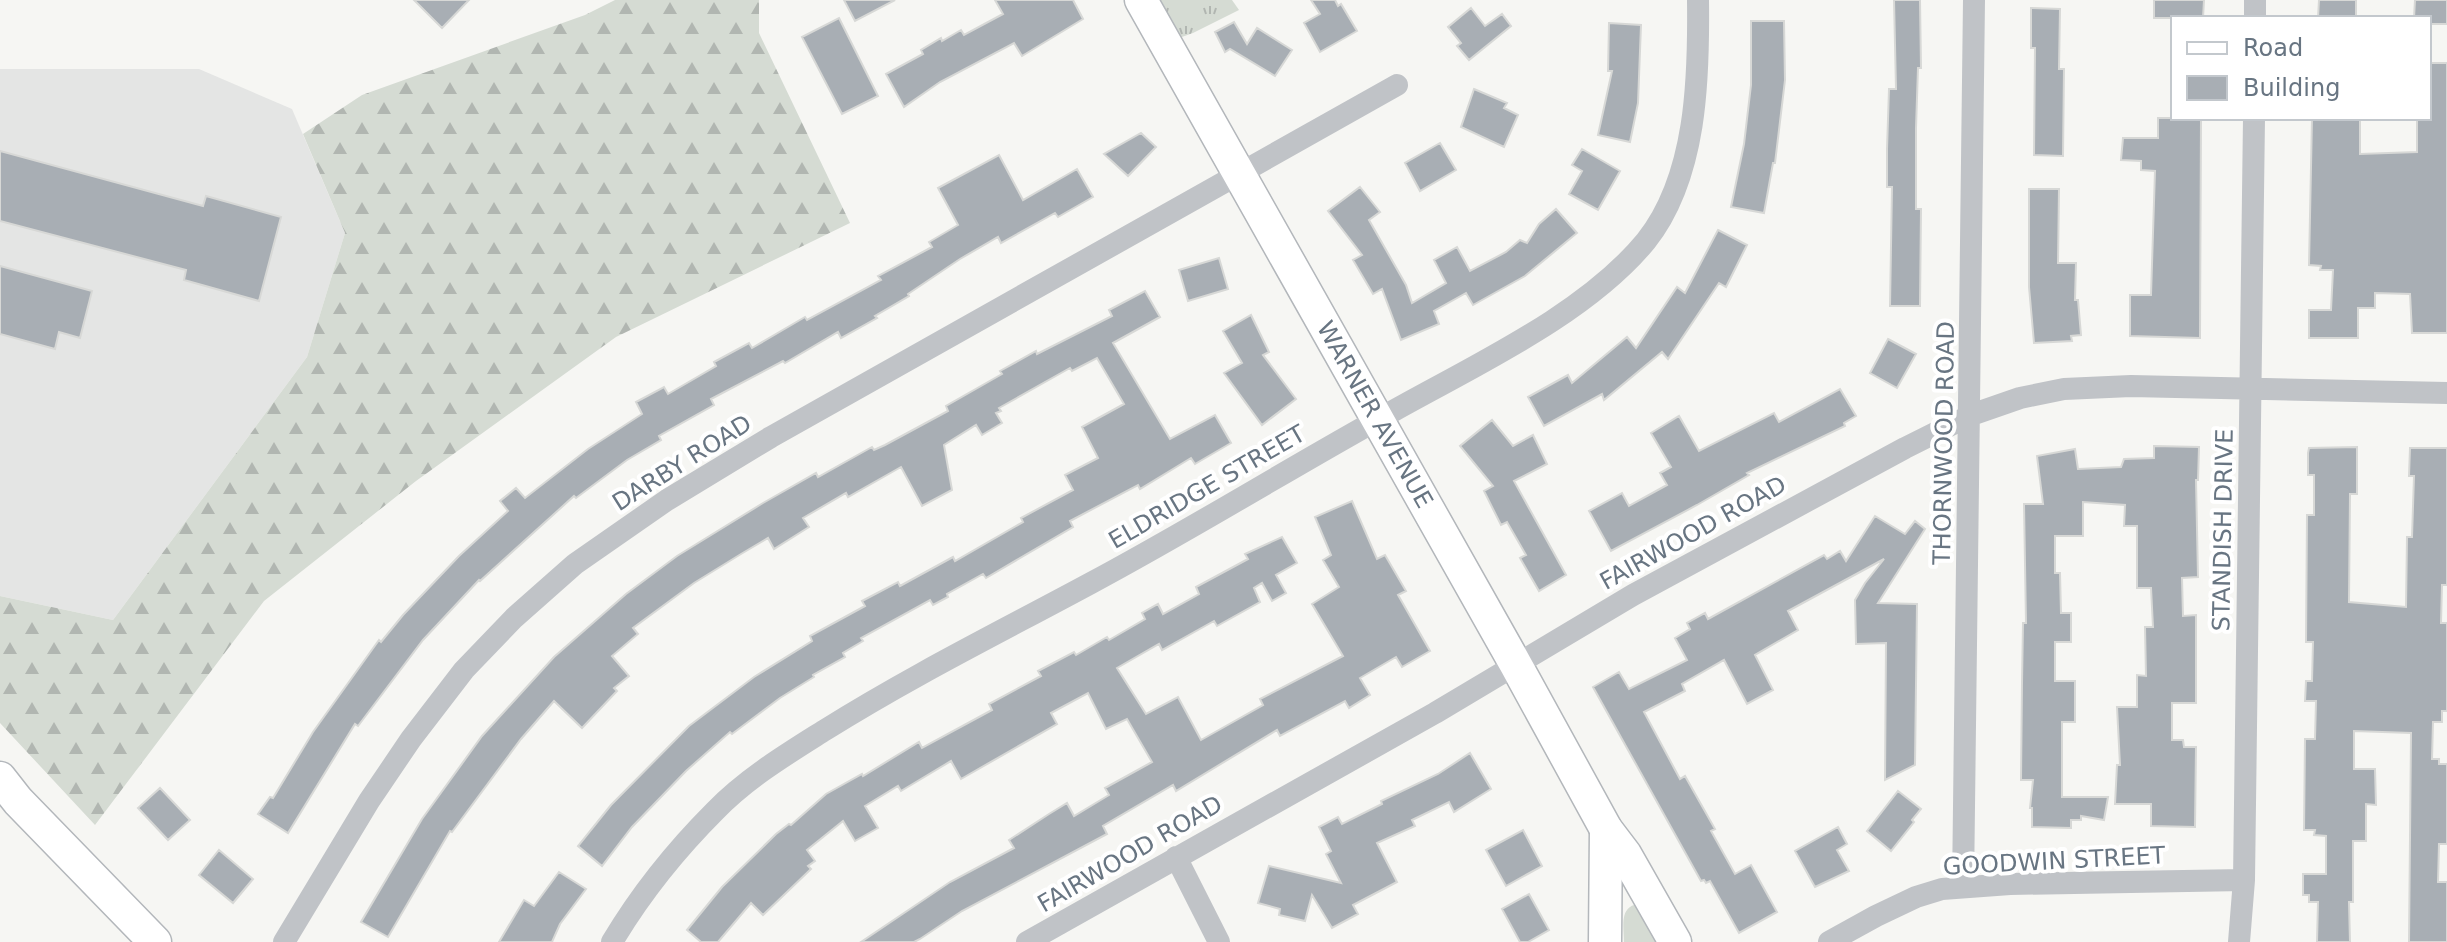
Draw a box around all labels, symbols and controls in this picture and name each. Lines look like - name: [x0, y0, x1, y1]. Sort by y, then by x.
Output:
- legend: [2171, 16, 2431, 120]
- text: Road: [2243, 34, 2303, 62]
- text: Building: [2243, 74, 2340, 102]
- street label: WARNER AVENUE: [1311, 316, 1439, 513]
- street label: THORNWOOD ROAD: [1928, 321, 1960, 566]
- street label: DARBY ROAD: [607, 409, 757, 517]
- street label: ELDRIDGE STREET: [1104, 419, 1311, 555]
- street label: STANDISH DRIVE: [2207, 428, 2239, 632]
- street label: FAIRWOOD ROAD: [1595, 470, 1791, 596]
- street label: FAIRWOOD ROAD: [1033, 790, 1227, 918]
- street label: GOODWIN STREET: [1942, 841, 2166, 881]

